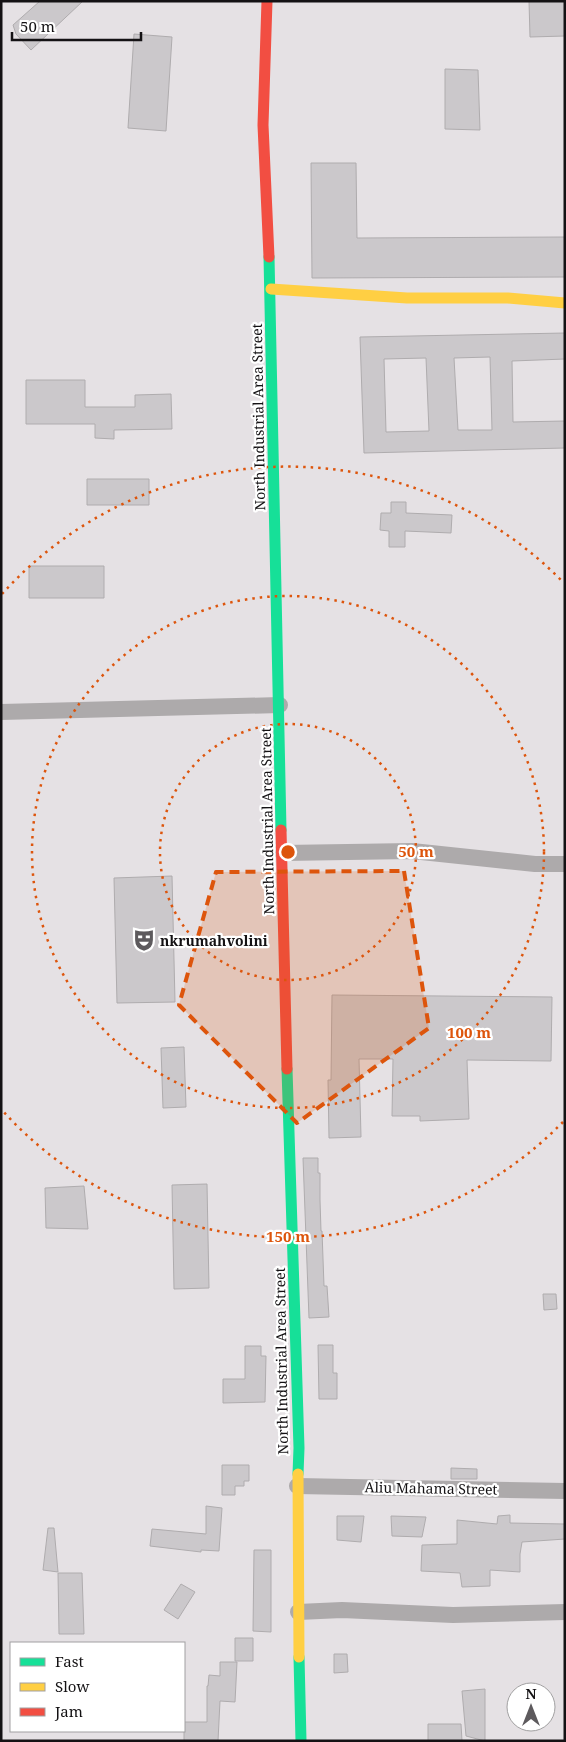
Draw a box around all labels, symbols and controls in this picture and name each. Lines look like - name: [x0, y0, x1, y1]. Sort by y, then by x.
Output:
- scale bar: [12, 10, 141, 42]
- text: 50 m: [20, 16, 55, 36]
- street label: North Industrial Area Street: [247, 323, 269, 511]
- street label: North Industrial Area Street: [256, 727, 278, 915]
- text: 50 m: [398, 841, 434, 861]
- centre of rings: [279, 843, 297, 861]
- theatre icon: nkrumahvolini: [131, 927, 157, 953]
- place label: nkrumahvolini: [160, 931, 268, 950]
- text: 100 m: [447, 1022, 491, 1042]
- text: 150 m: [266, 1226, 310, 1246]
- street label: North Industrial Area Street: [270, 1267, 292, 1455]
- street label: Aliu Mahama Street: [364, 1477, 498, 1499]
- legend: [10, 1642, 185, 1732]
- text: Fast: [55, 1651, 84, 1671]
- text: Slow: [55, 1676, 89, 1696]
- north arrow: [506, 1682, 556, 1732]
- text: N: [525, 1684, 537, 1703]
- text: Jam: [54, 1701, 83, 1721]

